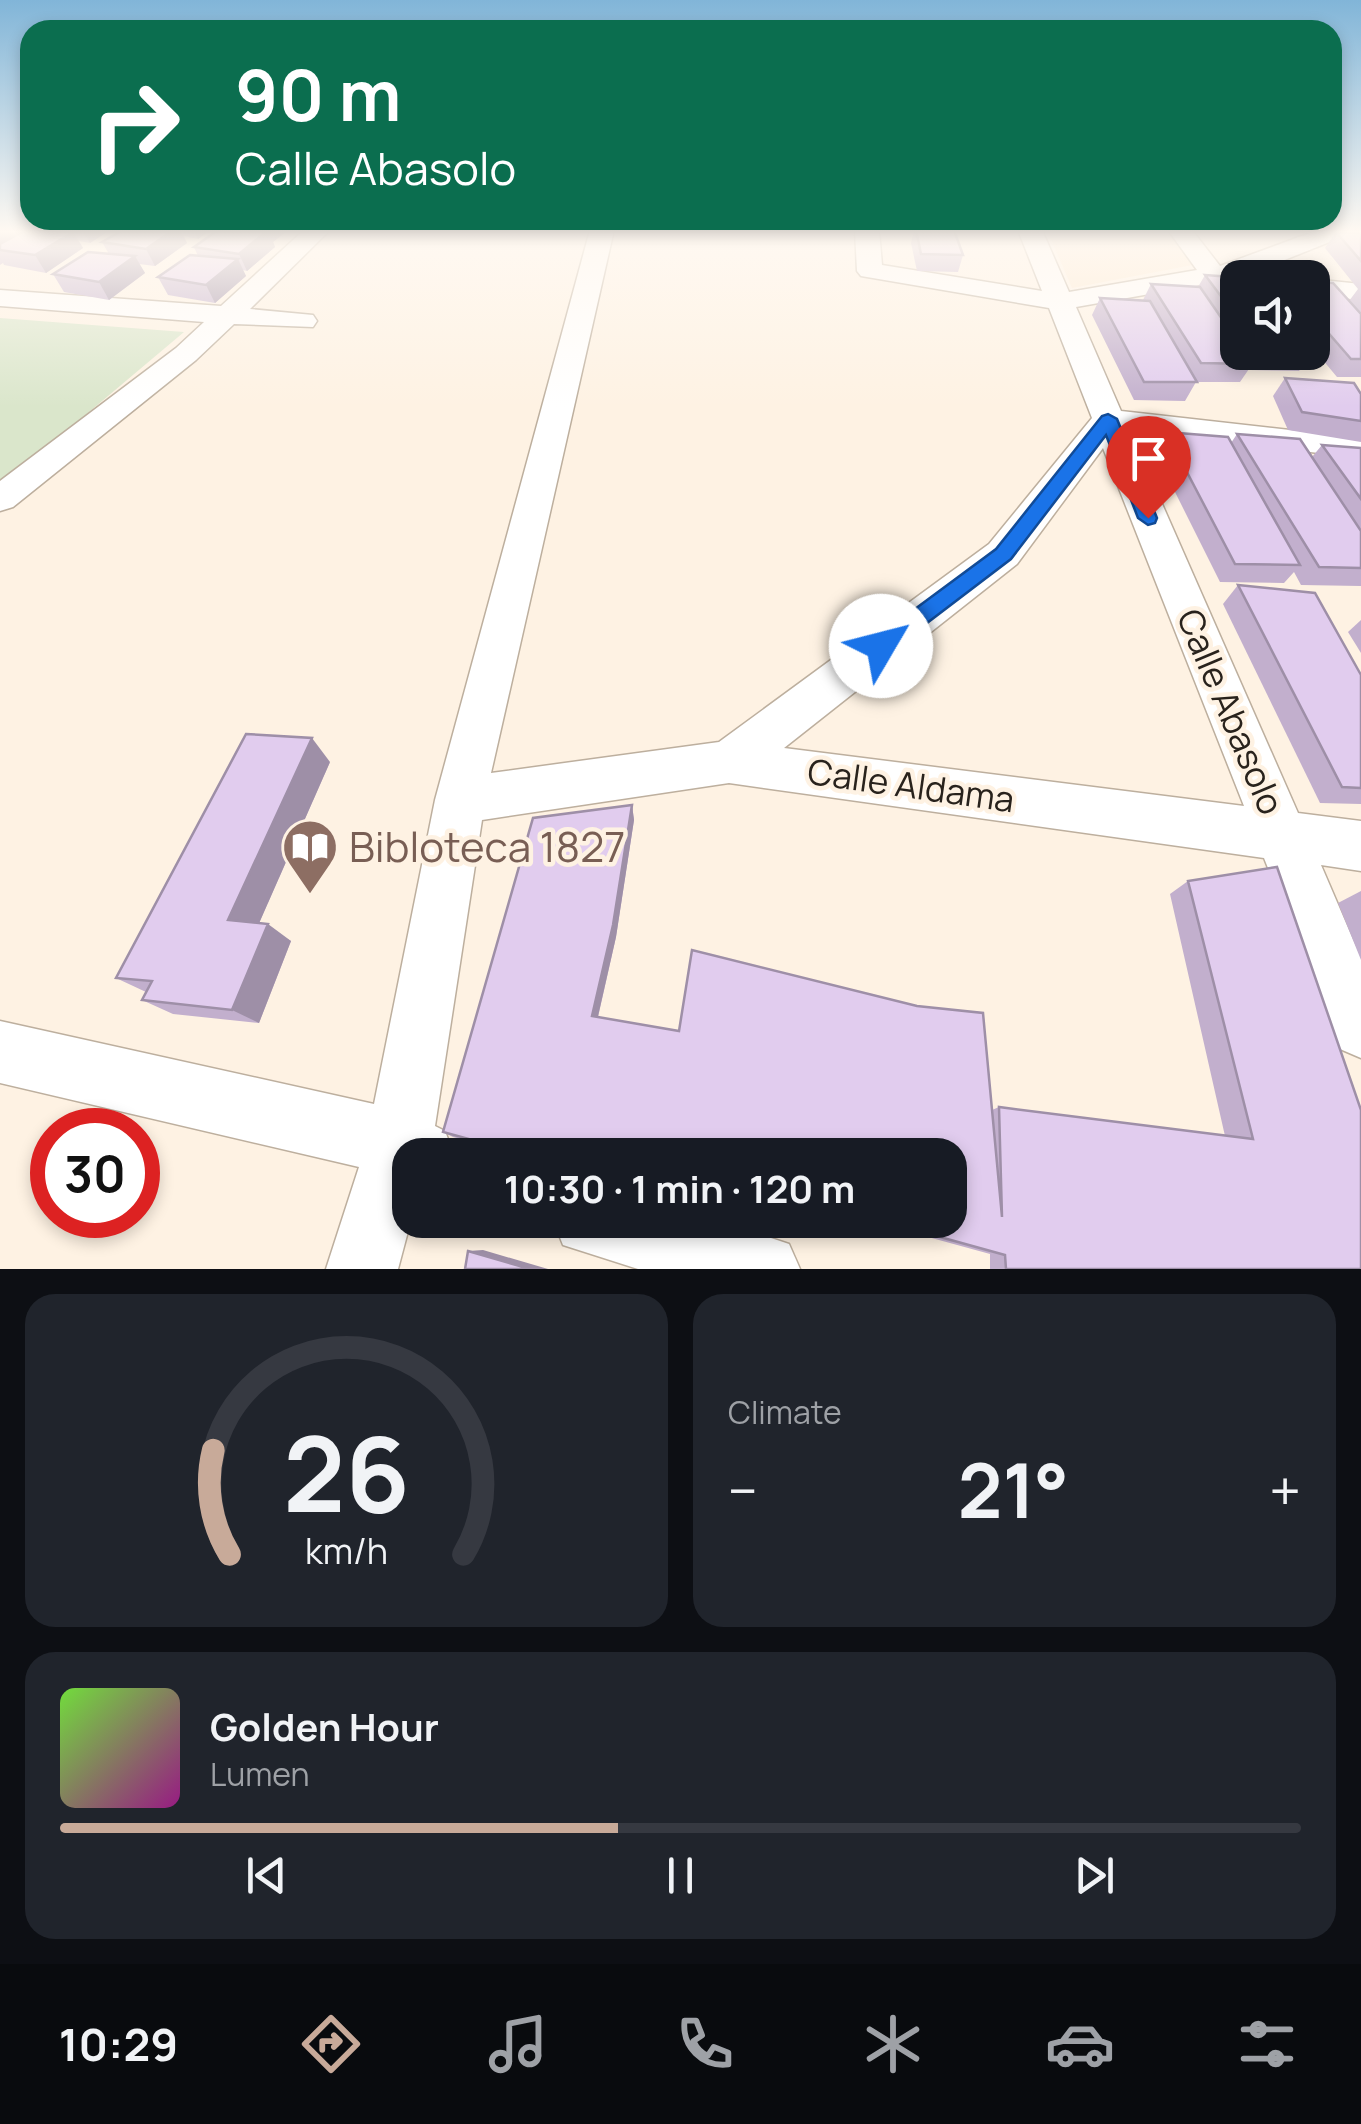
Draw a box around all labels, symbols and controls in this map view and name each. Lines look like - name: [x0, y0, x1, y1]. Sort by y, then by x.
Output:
- text: 90 m: [235, 46, 402, 142]
- icon: right: [70, 60, 200, 190]
- text: Calle Abasolo: [235, 137, 516, 199]
- map controls: [1220, 260, 1330, 370]
- button: sound: [1220, 260, 1330, 370]
- pin: [1106, 416, 1191, 519]
- icon: arrive: [1121, 431, 1176, 486]
- position arrow: [829, 594, 933, 698]
- street label: Calle Abasolo: [1166, 602, 1296, 822]
- street label: Calle Aldama: [805, 747, 1017, 823]
- library icon: Bibloteca 1827: [280, 817, 340, 896]
- place label: Bibloteca 1827: [349, 817, 625, 875]
- speed limit sign: 30: [30, 1108, 160, 1238]
- text: 10:30 · 1 min · 120 m: [504, 1162, 855, 1214]
- text: Climate: [728, 1390, 842, 1434]
- text: 26: [283, 1401, 410, 1543]
- text: 21°: [958, 1438, 1069, 1541]
- text: −: [728, 1452, 758, 1528]
- text: +: [1269, 1452, 1301, 1528]
- text: km/h: [305, 1526, 388, 1575]
- text: Golden Hour: [210, 1700, 439, 1752]
- text: Lumen: [210, 1752, 310, 1796]
- icon: previous: [239, 1848, 294, 1903]
- icon: pause: [653, 1848, 708, 1903]
- icon: next: [1067, 1848, 1122, 1903]
- icon: directions: [296, 2009, 366, 2079]
- icon: music: [483, 2009, 553, 2079]
- icon: phone: [670, 2009, 740, 2079]
- icon: climate: [858, 2009, 928, 2079]
- icon: car: [1045, 2009, 1115, 2079]
- icon: filters: [1232, 2009, 1302, 2079]
- text: 10:29: [59, 2013, 178, 2075]

